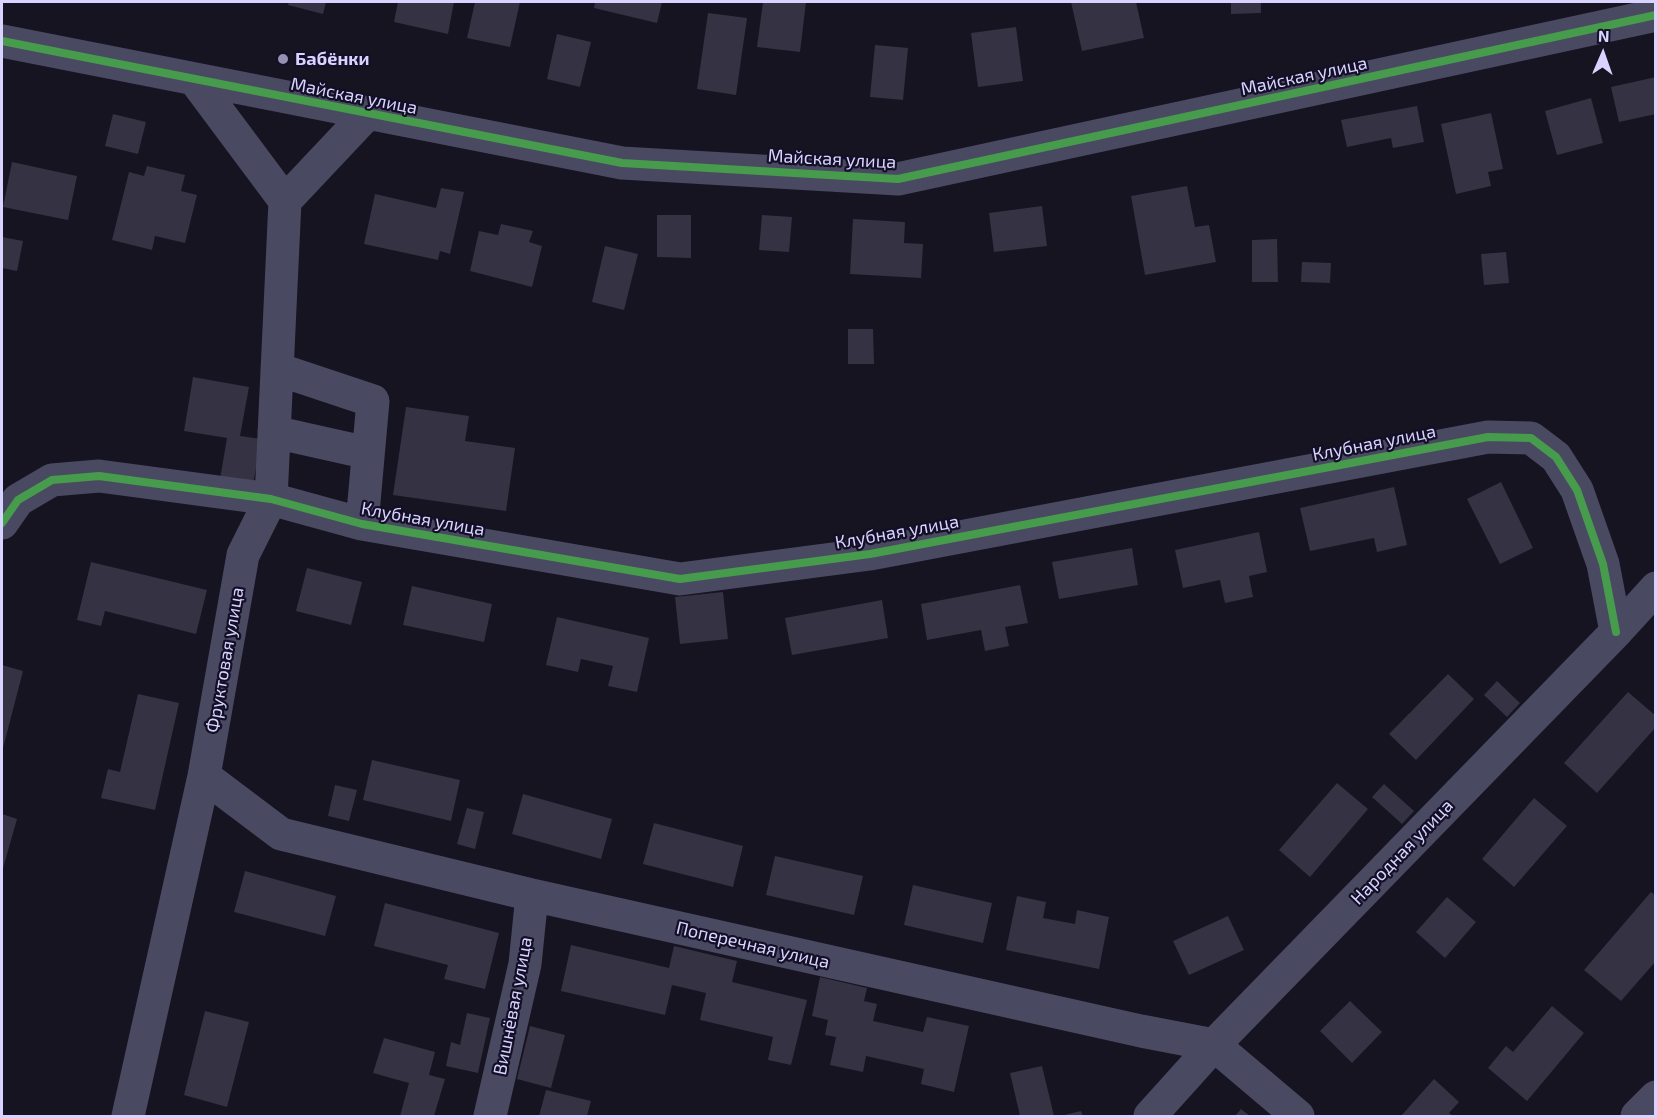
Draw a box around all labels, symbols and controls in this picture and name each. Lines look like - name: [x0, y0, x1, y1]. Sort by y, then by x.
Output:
- north arrow: [1573, 24, 1633, 84]
- text: N: [1598, 26, 1610, 45]
- place label: Бабёнки: [295, 48, 369, 70]
- marker: Бабёнки: [276, 52, 290, 66]
- street label: Майская улица: [1239, 52, 1369, 100]
- street label: Майская улица: [289, 73, 419, 119]
- street label: Майская улица: [767, 145, 897, 173]
- street label: Клубная улица: [1310, 420, 1438, 466]
- street label: Клубная улица: [359, 497, 487, 541]
- street label: Клубная улица: [833, 510, 961, 554]
- street label: Фруктовая улица: [202, 586, 248, 734]
- street label: Народная улица: [1346, 795, 1458, 909]
- street label: Поперечная улица: [674, 917, 832, 973]
- street label: Вишнёвая улица: [489, 935, 537, 1077]

